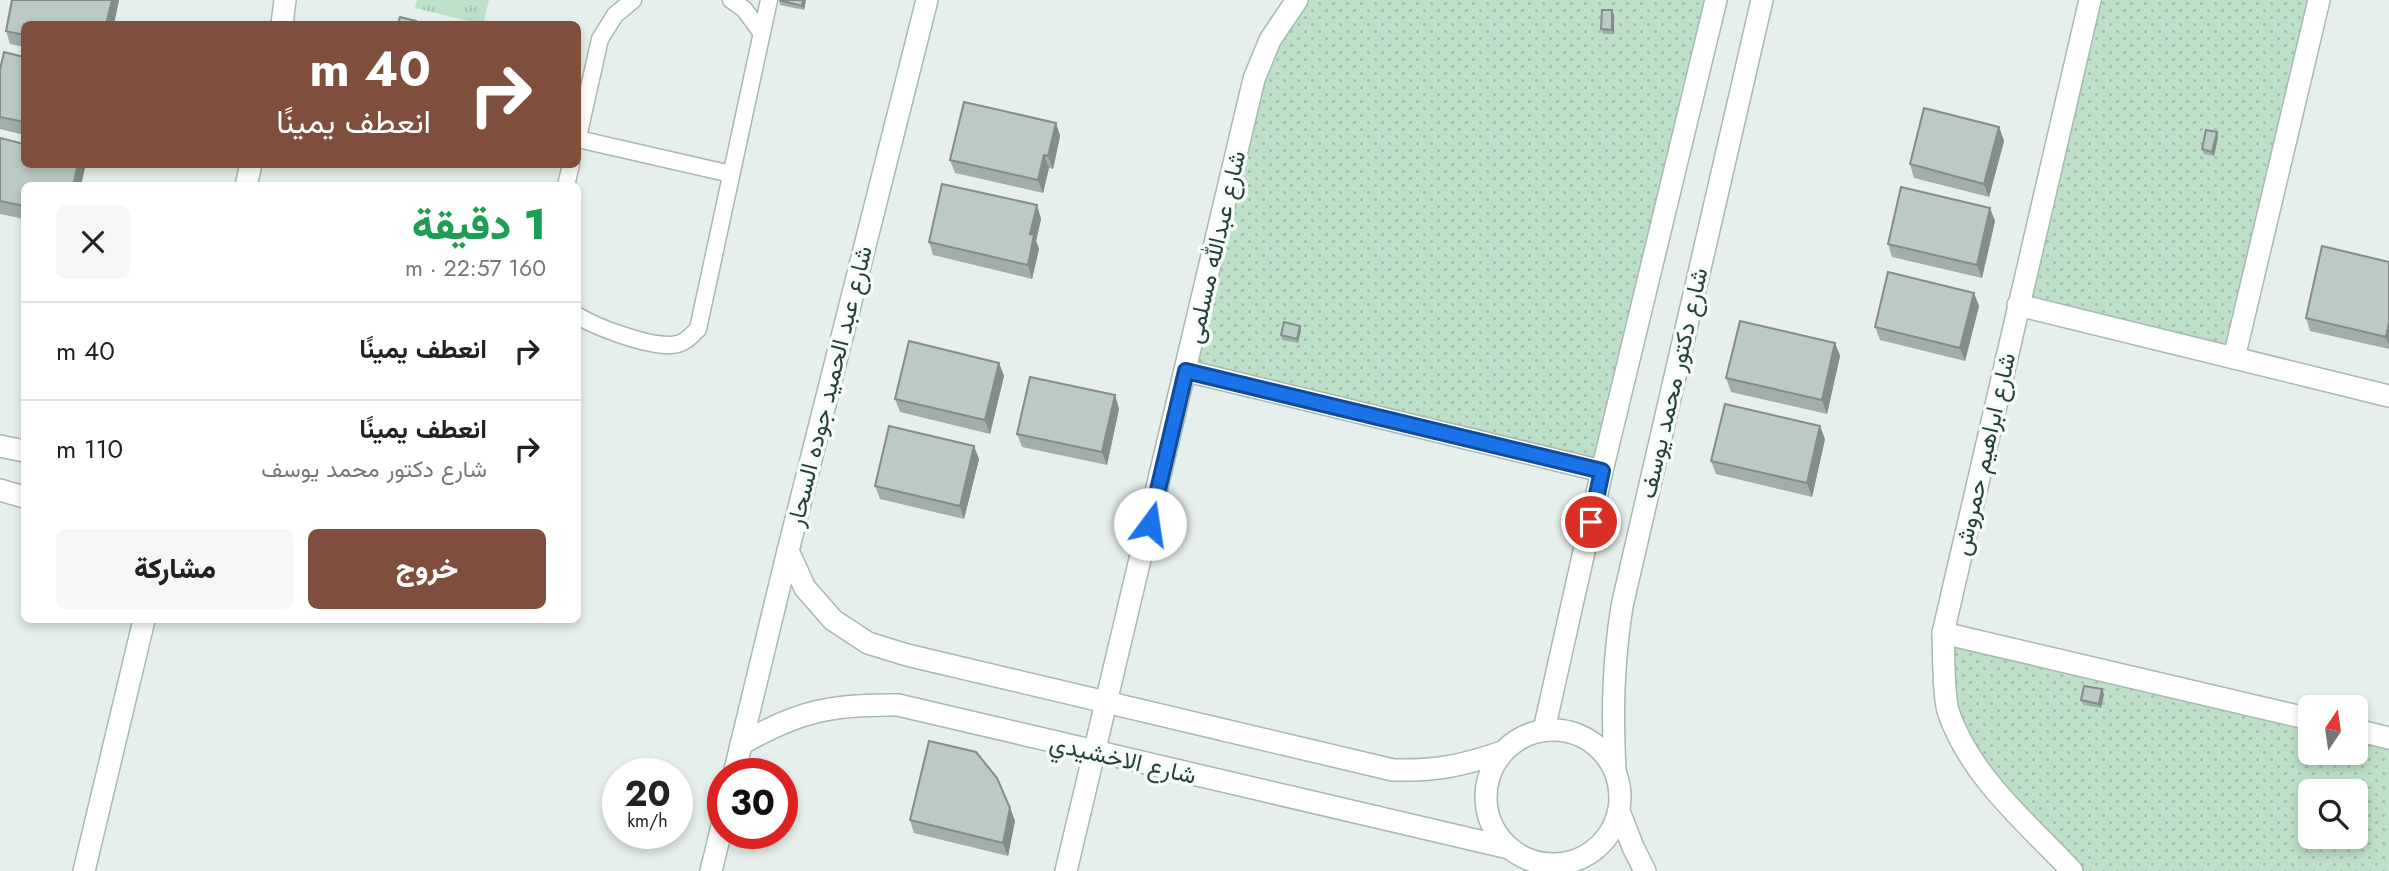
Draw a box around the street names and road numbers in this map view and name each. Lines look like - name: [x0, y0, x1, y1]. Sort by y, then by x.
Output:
- street label: شارع عبدالله مسلمى: [1176, 147, 1254, 347]
- street label: شارع عبد الحميد جوده السحار: [777, 242, 881, 531]
- street label: شارع دكتور محمد يوسف: [1629, 264, 1717, 502]
- street label: شارع ابراهيم حمروش: [1944, 349, 2024, 559]
- street label: شارع الاخشيدي: [1046, 725, 1200, 795]

